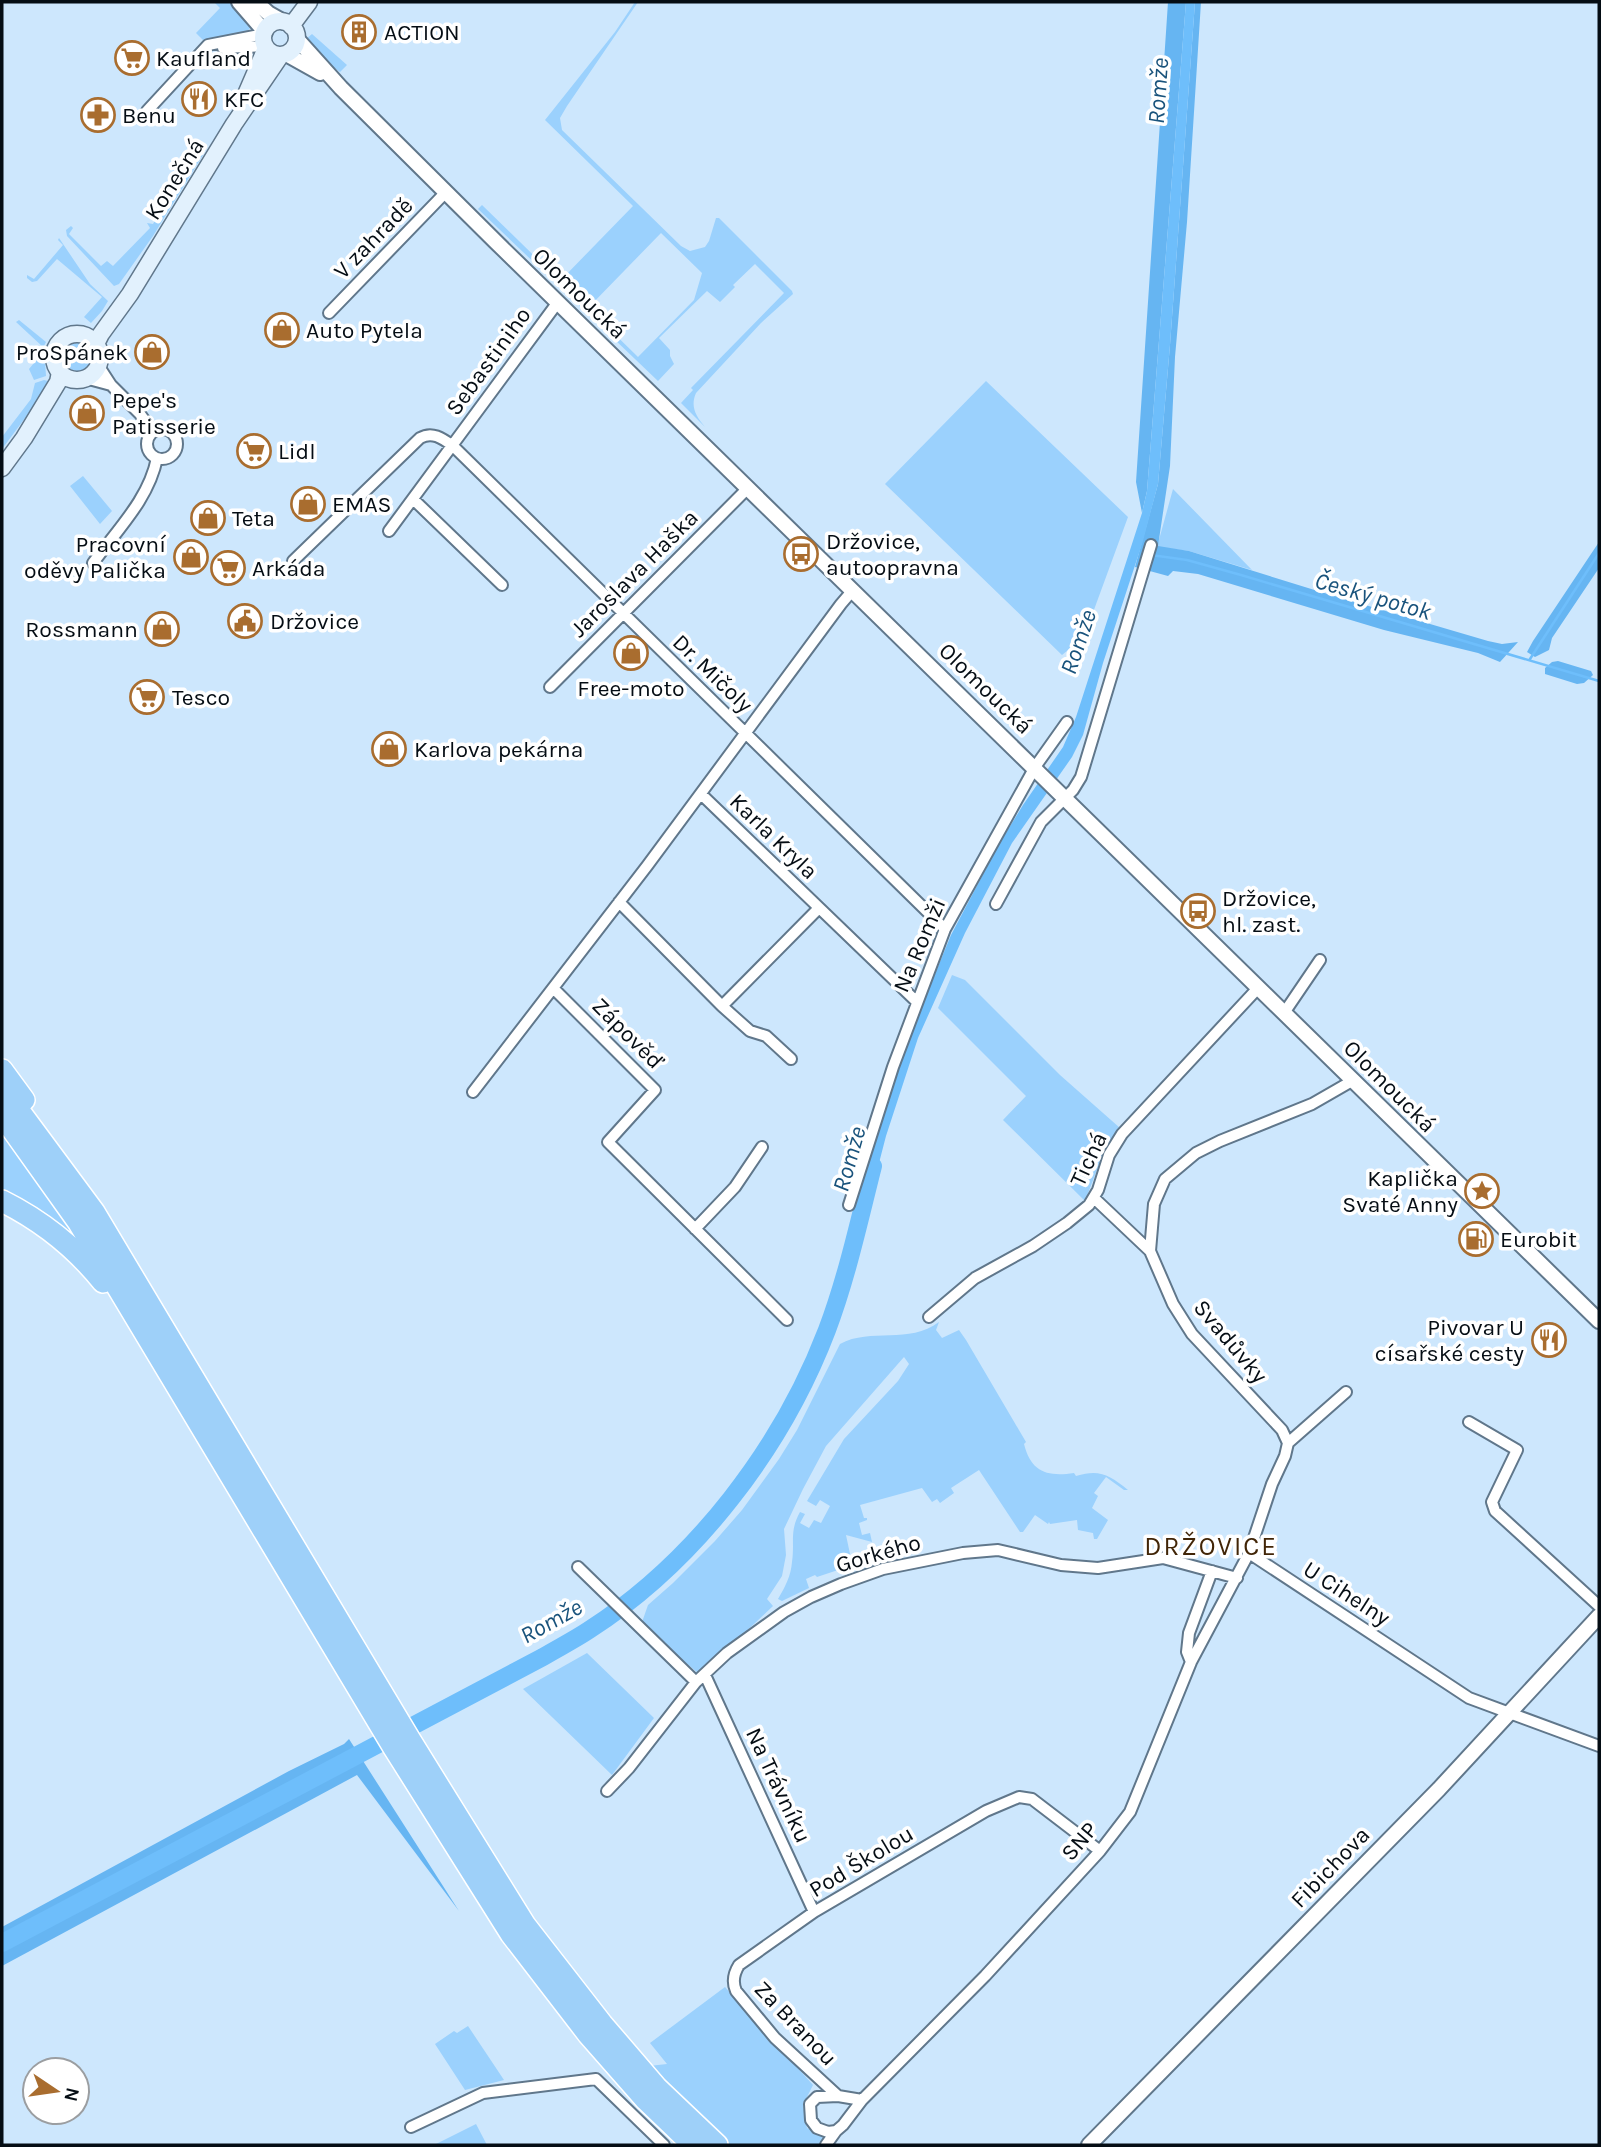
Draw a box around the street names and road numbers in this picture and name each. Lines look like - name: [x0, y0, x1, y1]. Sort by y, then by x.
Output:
- street label: Konečná: [139, 134, 210, 225]
- street label: V zahradě: [328, 192, 419, 285]
- street label: Olomoucká: [527, 242, 632, 345]
- street label: Sebastiniho: [440, 302, 537, 421]
- street label: Jaroslava Haška: [565, 504, 704, 643]
- street label: Dr. Mičoly: [667, 629, 759, 718]
- street label: Olomoucká: [933, 637, 1038, 740]
- street label: Karla Kryla: [724, 788, 823, 885]
- street label: Na Romži: [888, 894, 951, 996]
- street label: Zápověď: [587, 992, 670, 1075]
- street label: Olomoucká: [1338, 1035, 1441, 1138]
- street label: Tichá: [1064, 1128, 1113, 1191]
- street label: Svadůvky: [1188, 1294, 1273, 1389]
- street label: Gorkého: [833, 1529, 924, 1578]
- street label: U Cihelny: [1298, 1555, 1395, 1632]
- street label: Na Trávníku: [740, 1723, 817, 1847]
- street label: SNP: [1055, 1816, 1103, 1866]
- street label: Pod Školou: [804, 1820, 918, 1903]
- street label: Fibichova: [1285, 1821, 1375, 1913]
- street label: Za Branou: [749, 1975, 843, 2071]

